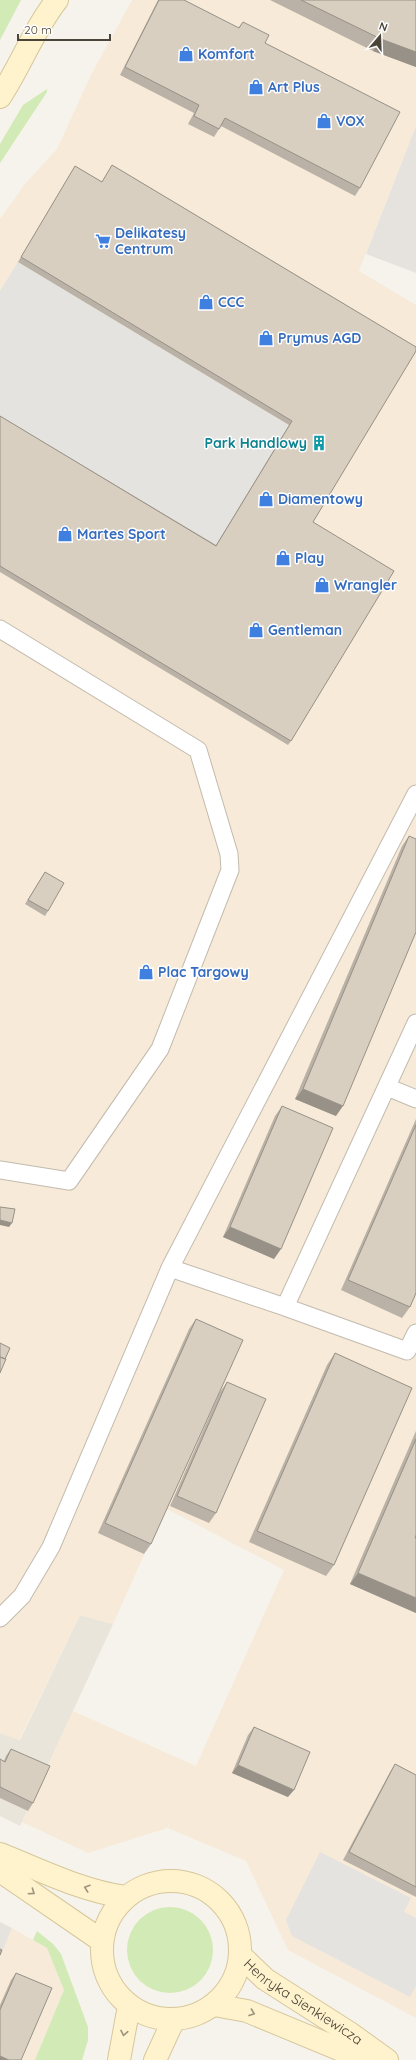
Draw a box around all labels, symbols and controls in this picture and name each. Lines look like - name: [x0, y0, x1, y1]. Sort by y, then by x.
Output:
- scale bar: [18, 16, 110, 42]
- north arrow: [360, 16, 400, 56]
- text: N: [377, 19, 389, 34]
- text: 20 m: [24, 22, 52, 37]
- shop icon: Komfort: [177, 45, 195, 63]
- place label: Komfort: [198, 45, 255, 63]
- shop icon: Art Plus: [247, 78, 265, 96]
- place label: Art Plus: [268, 78, 320, 96]
- shop icon: VOX: [315, 112, 333, 130]
- place label: VOX: [336, 112, 365, 130]
- place label: Delikatesy Centrum: [115, 224, 186, 258]
- supermarket icon: Delikatesy Centrum: [94, 232, 112, 250]
- shop icon: CCC: [197, 293, 215, 311]
- place label: CCC: [218, 293, 245, 311]
- shop icon: Prymus AGD: [257, 329, 275, 347]
- place label: Prymus AGD: [278, 329, 361, 347]
- place label: Park Handlowy: [205, 434, 307, 452]
- building icon: Park Handlowy: [310, 434, 328, 452]
- shop icon: Diamentowy: [257, 490, 275, 508]
- place label: Diamentowy: [278, 490, 363, 508]
- shop icon: Martes Sport: [56, 525, 74, 543]
- place label: Martes Sport: [77, 525, 166, 543]
- shop icon: Play: [274, 549, 292, 567]
- place label: Play: [295, 549, 324, 567]
- shop icon: Wrangler: [313, 576, 331, 594]
- place label: Wrangler: [334, 576, 397, 594]
- shop icon: Gentleman: [247, 621, 265, 639]
- place label: Gentleman: [268, 621, 342, 639]
- shop icon: Plac Targowy: [137, 963, 155, 981]
- place label: Plac Targowy: [158, 963, 249, 981]
- one-way arrow: [84, 1884, 91, 1893]
- one-way arrow: [28, 1888, 35, 1895]
- street label: Henryka Sienkiewicza: [240, 1955, 366, 2049]
- one-way arrow: [249, 2009, 256, 2017]
- one-way arrow: [120, 2030, 129, 2036]

